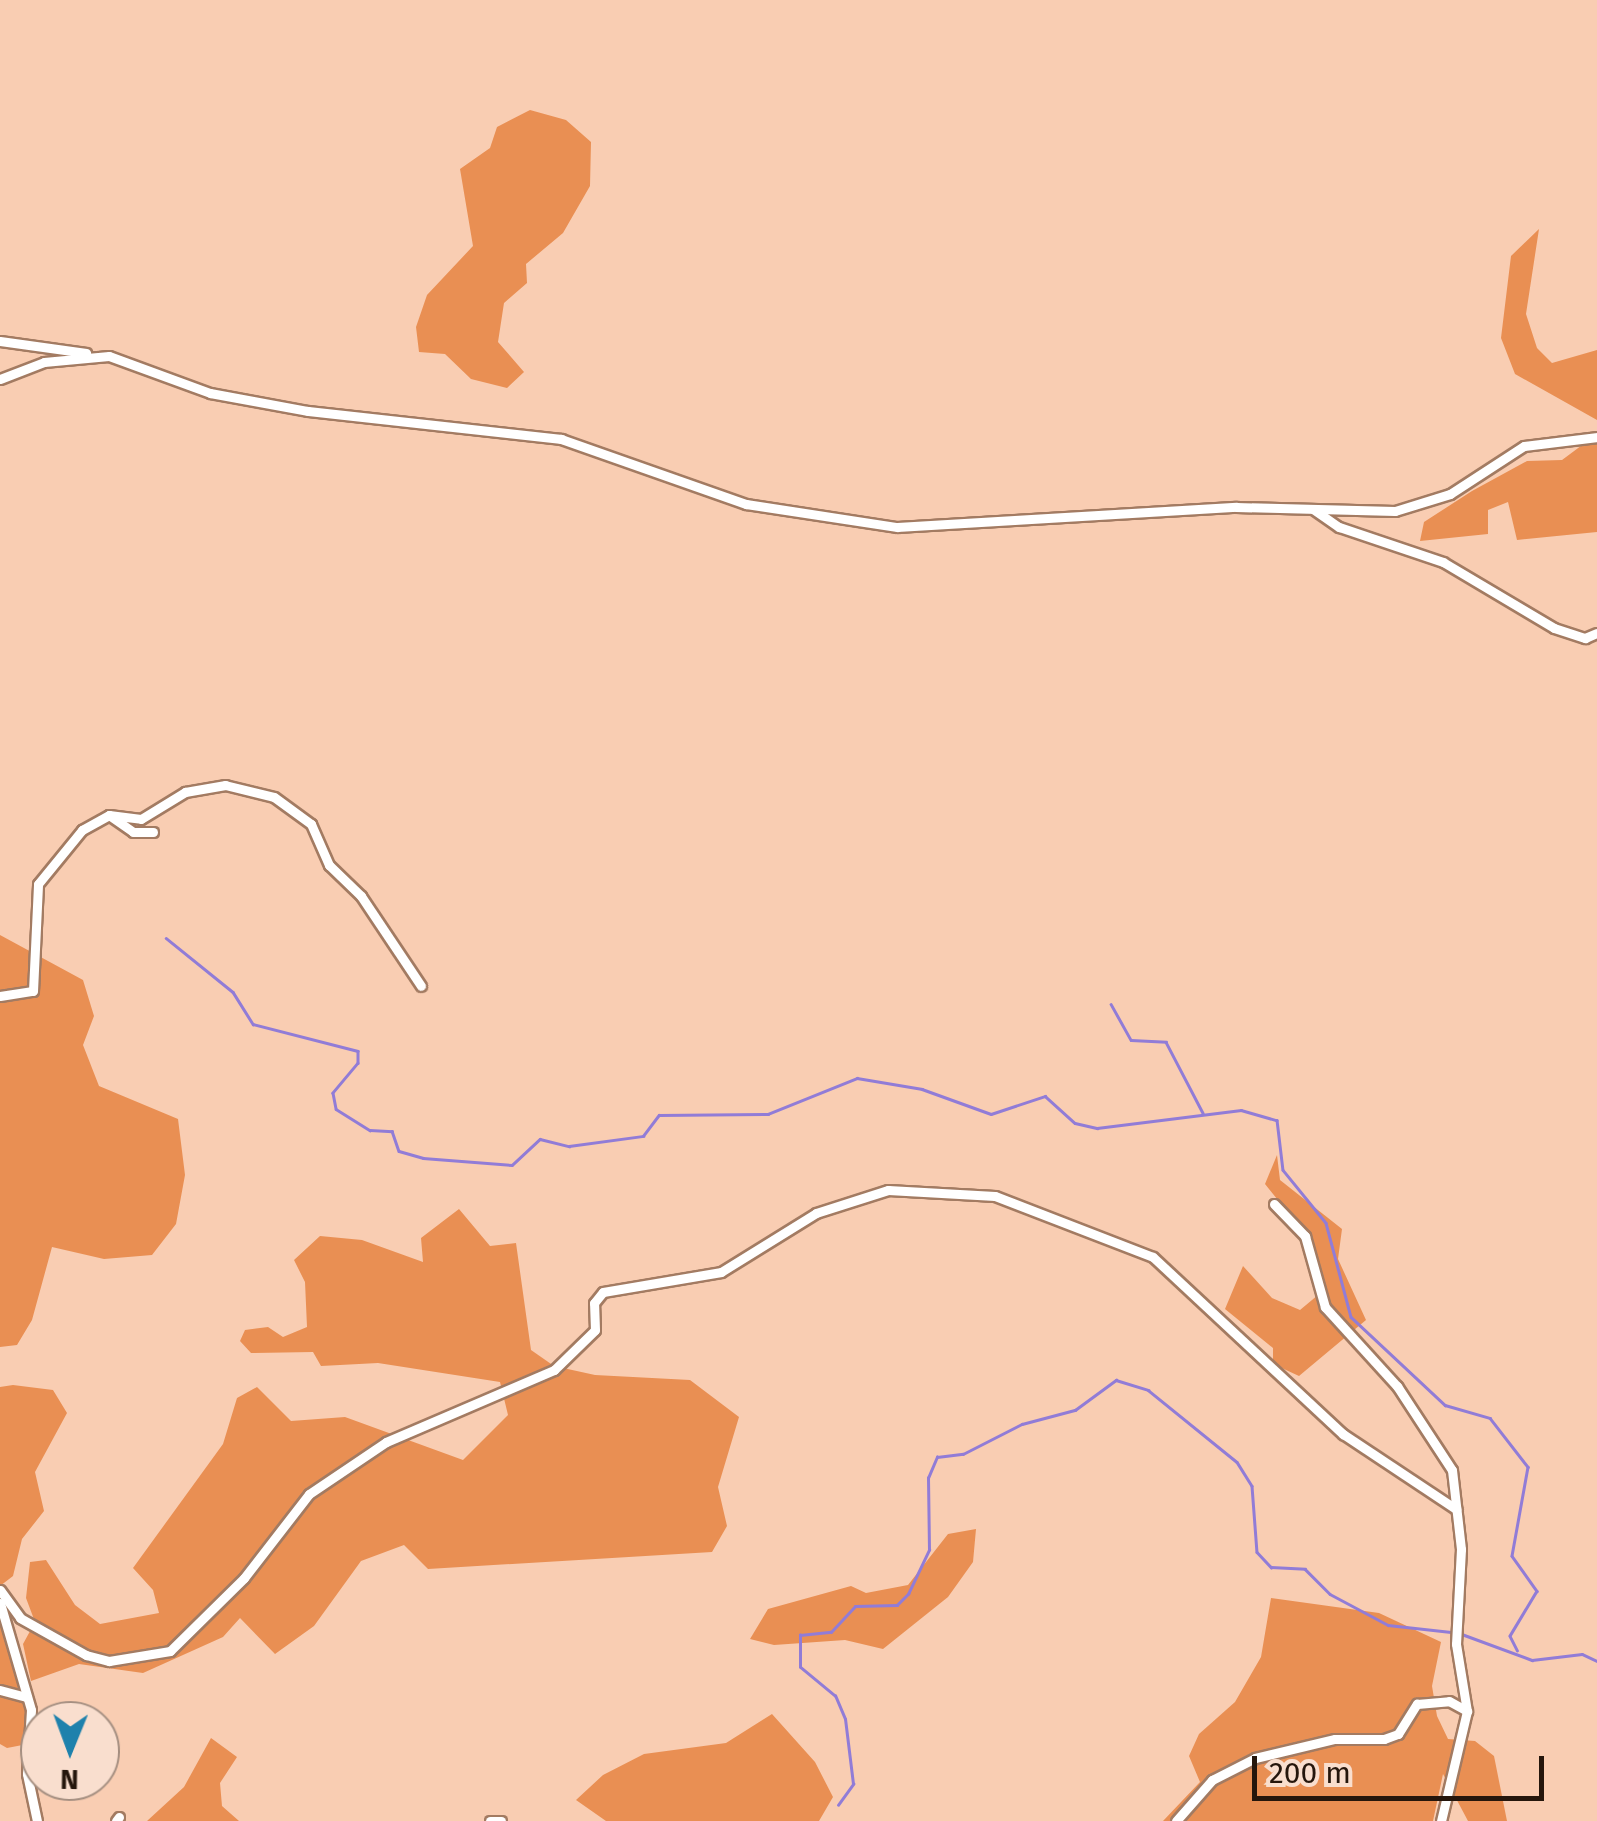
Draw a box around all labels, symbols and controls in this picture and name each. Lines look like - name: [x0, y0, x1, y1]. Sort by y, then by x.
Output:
- north arrow: [20, 1701, 120, 1801]
- scale bar: [1257, 1736, 1550, 1798]
- text: 200 m: [1269, 1755, 1351, 1791]
- text: N: [60, 1763, 79, 1796]

